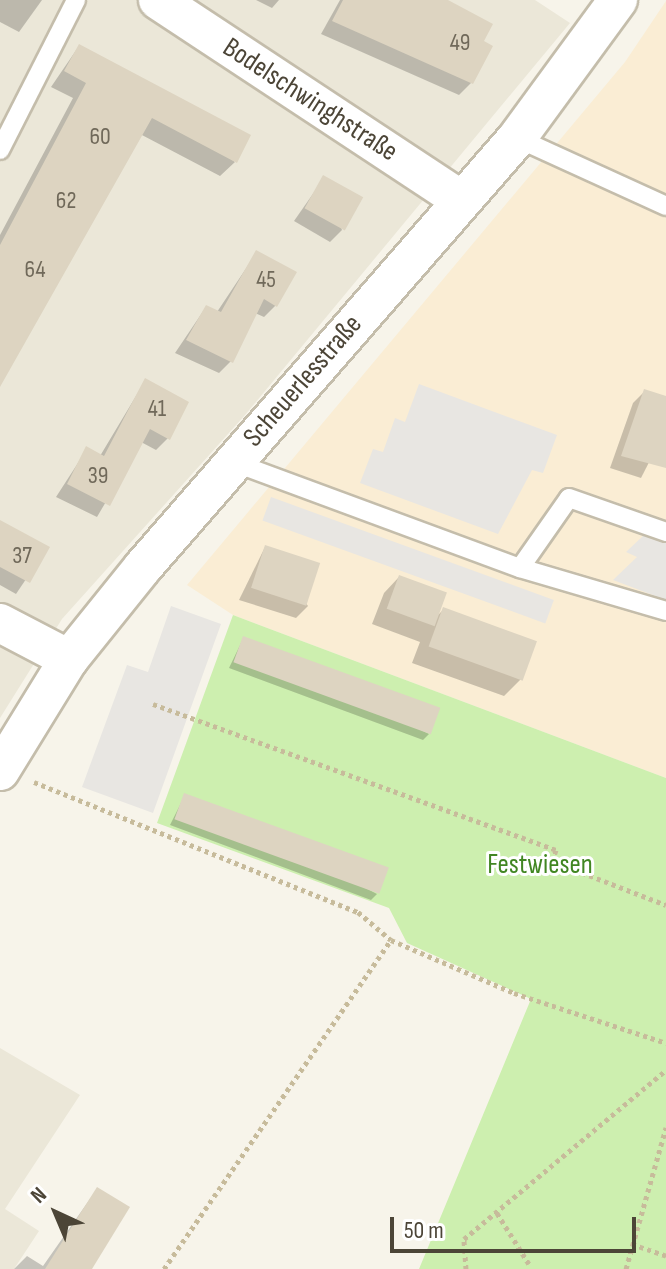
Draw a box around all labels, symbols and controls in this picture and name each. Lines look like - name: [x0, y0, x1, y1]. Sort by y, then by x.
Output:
- house number: 49: [450, 29, 470, 57]
- street label: Bodelschwinghstraße: [216, 31, 404, 169]
- house number: 60: [89, 123, 111, 151]
- house number: 62: [56, 187, 76, 215]
- house number: 64: [25, 256, 45, 284]
- house number: 45: [256, 266, 276, 294]
- street label: Scheuerlesstraße: [237, 308, 369, 454]
- house number: 41: [148, 395, 166, 423]
- house number: 39: [88, 462, 108, 490]
- house number: 37: [12, 542, 32, 570]
- park label: Festwiesen: [487, 848, 593, 882]
- north arrow: [16, 1173, 96, 1253]
- text: N: [25, 1182, 53, 1209]
- scale bar: [394, 1201, 640, 1251]
- text: 50 m: [404, 1216, 444, 1245]

